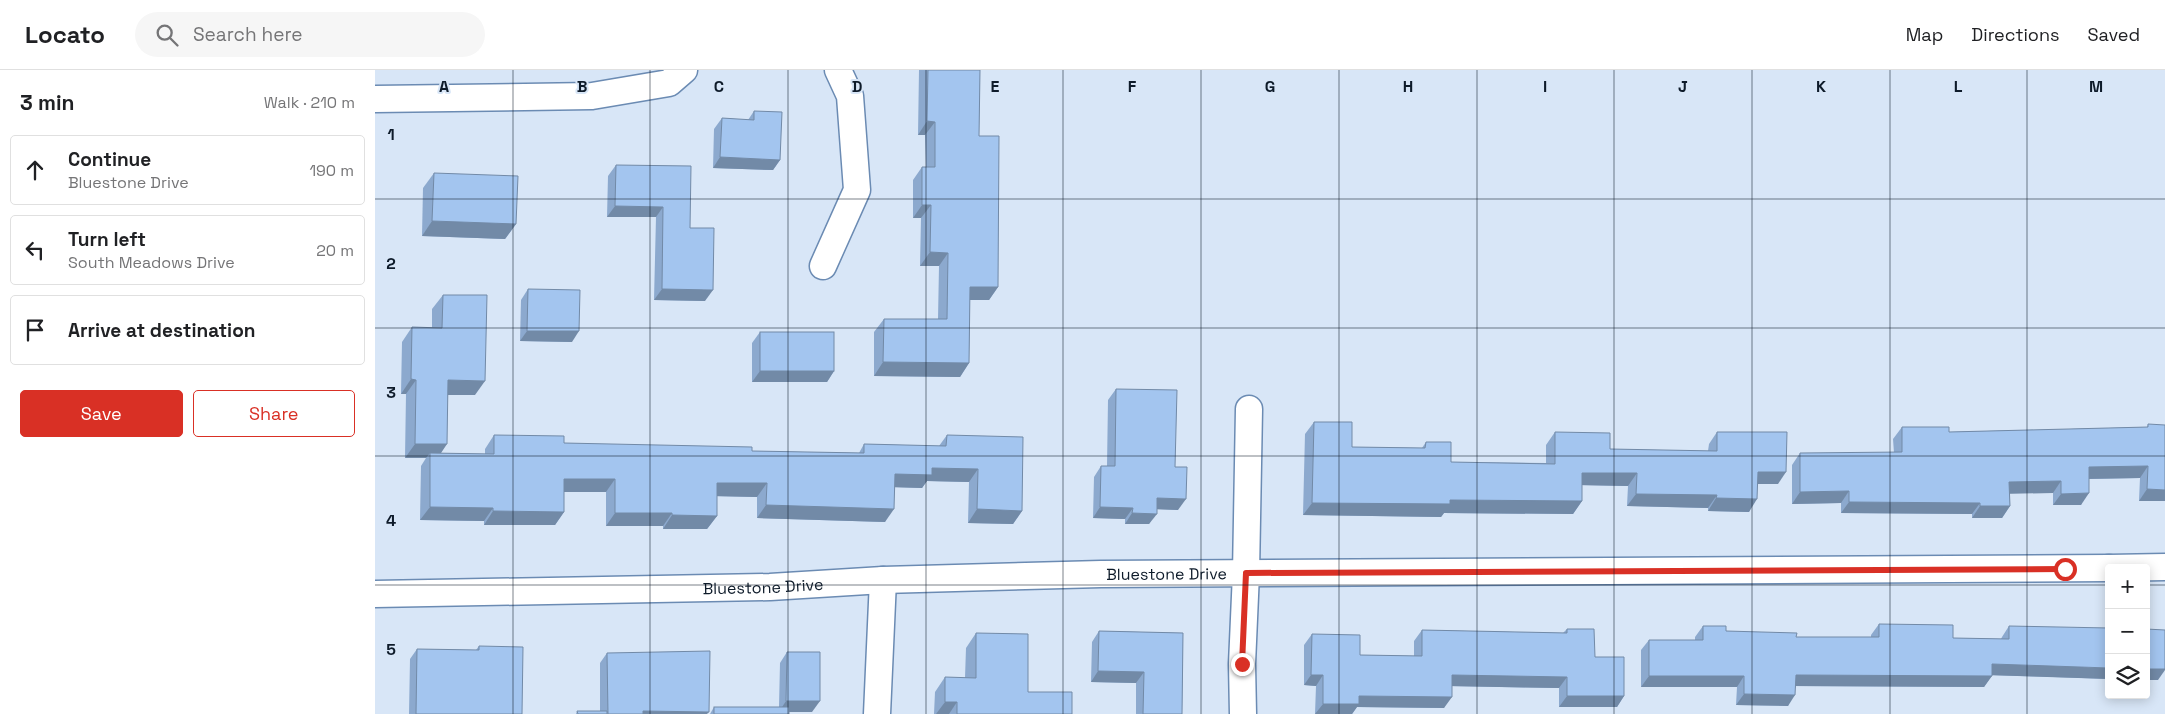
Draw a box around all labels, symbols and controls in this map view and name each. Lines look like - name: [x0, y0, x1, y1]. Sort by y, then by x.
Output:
- search box: [135, 12, 485, 57]
- text: Locato: [25, 19, 105, 50]
- icon: search: [153, 21, 181, 49]
- text: Search here: [193, 22, 302, 47]
- text: Map: [1906, 23, 1943, 46]
- text: Directions: [1971, 23, 2060, 46]
- text: Saved: [2088, 23, 2140, 46]
- text: A: [439, 76, 449, 97]
- text: B: [577, 76, 587, 97]
- text: C: [714, 76, 724, 97]
- text: D: [852, 76, 862, 97]
- text: E: [991, 76, 1000, 97]
- text: F: [1128, 76, 1137, 97]
- text: G: [1265, 76, 1275, 97]
- text: H: [1403, 76, 1413, 97]
- text: I: [1543, 76, 1547, 97]
- text: J: [1678, 76, 1688, 97]
- text: K: [1816, 76, 1826, 97]
- text: L: [1954, 76, 1963, 97]
- text: M: [2089, 76, 2103, 97]
- text: 3 min: [20, 89, 75, 116]
- text: Walk · 210 m: [264, 92, 355, 113]
- text: 1: [387, 124, 395, 145]
- text: Continue: [68, 147, 151, 172]
- icon: ahead: [21, 156, 49, 184]
- text: 190 m: [309, 160, 354, 181]
- text: Bluestone Drive: [68, 172, 189, 193]
- text: Turn left: [68, 227, 146, 252]
- icon: left: [21, 236, 49, 264]
- text: 20 m: [316, 240, 354, 261]
- text: South Meadows Drive: [68, 252, 235, 273]
- text: 2: [386, 253, 396, 274]
- icon: arrive: [21, 316, 49, 344]
- text: Arrive at destination: [68, 318, 256, 343]
- text: 3: [386, 382, 396, 403]
- button: Save: [20, 390, 183, 437]
- button: Share: [193, 390, 355, 437]
- text: 4: [386, 510, 396, 531]
- route start: [2054, 558, 2077, 581]
- street label: Bluestone Drive: [1106, 563, 1227, 584]
- map controls: [2105, 564, 2150, 699]
- button: +: [2105, 564, 2150, 609]
- street label: Bluestone Drive: [702, 573, 824, 599]
- button: −: [2105, 609, 2150, 654]
- text: 5: [386, 639, 396, 660]
- route end: [1231, 653, 1254, 676]
- button: layers: [2105, 654, 2150, 699]

